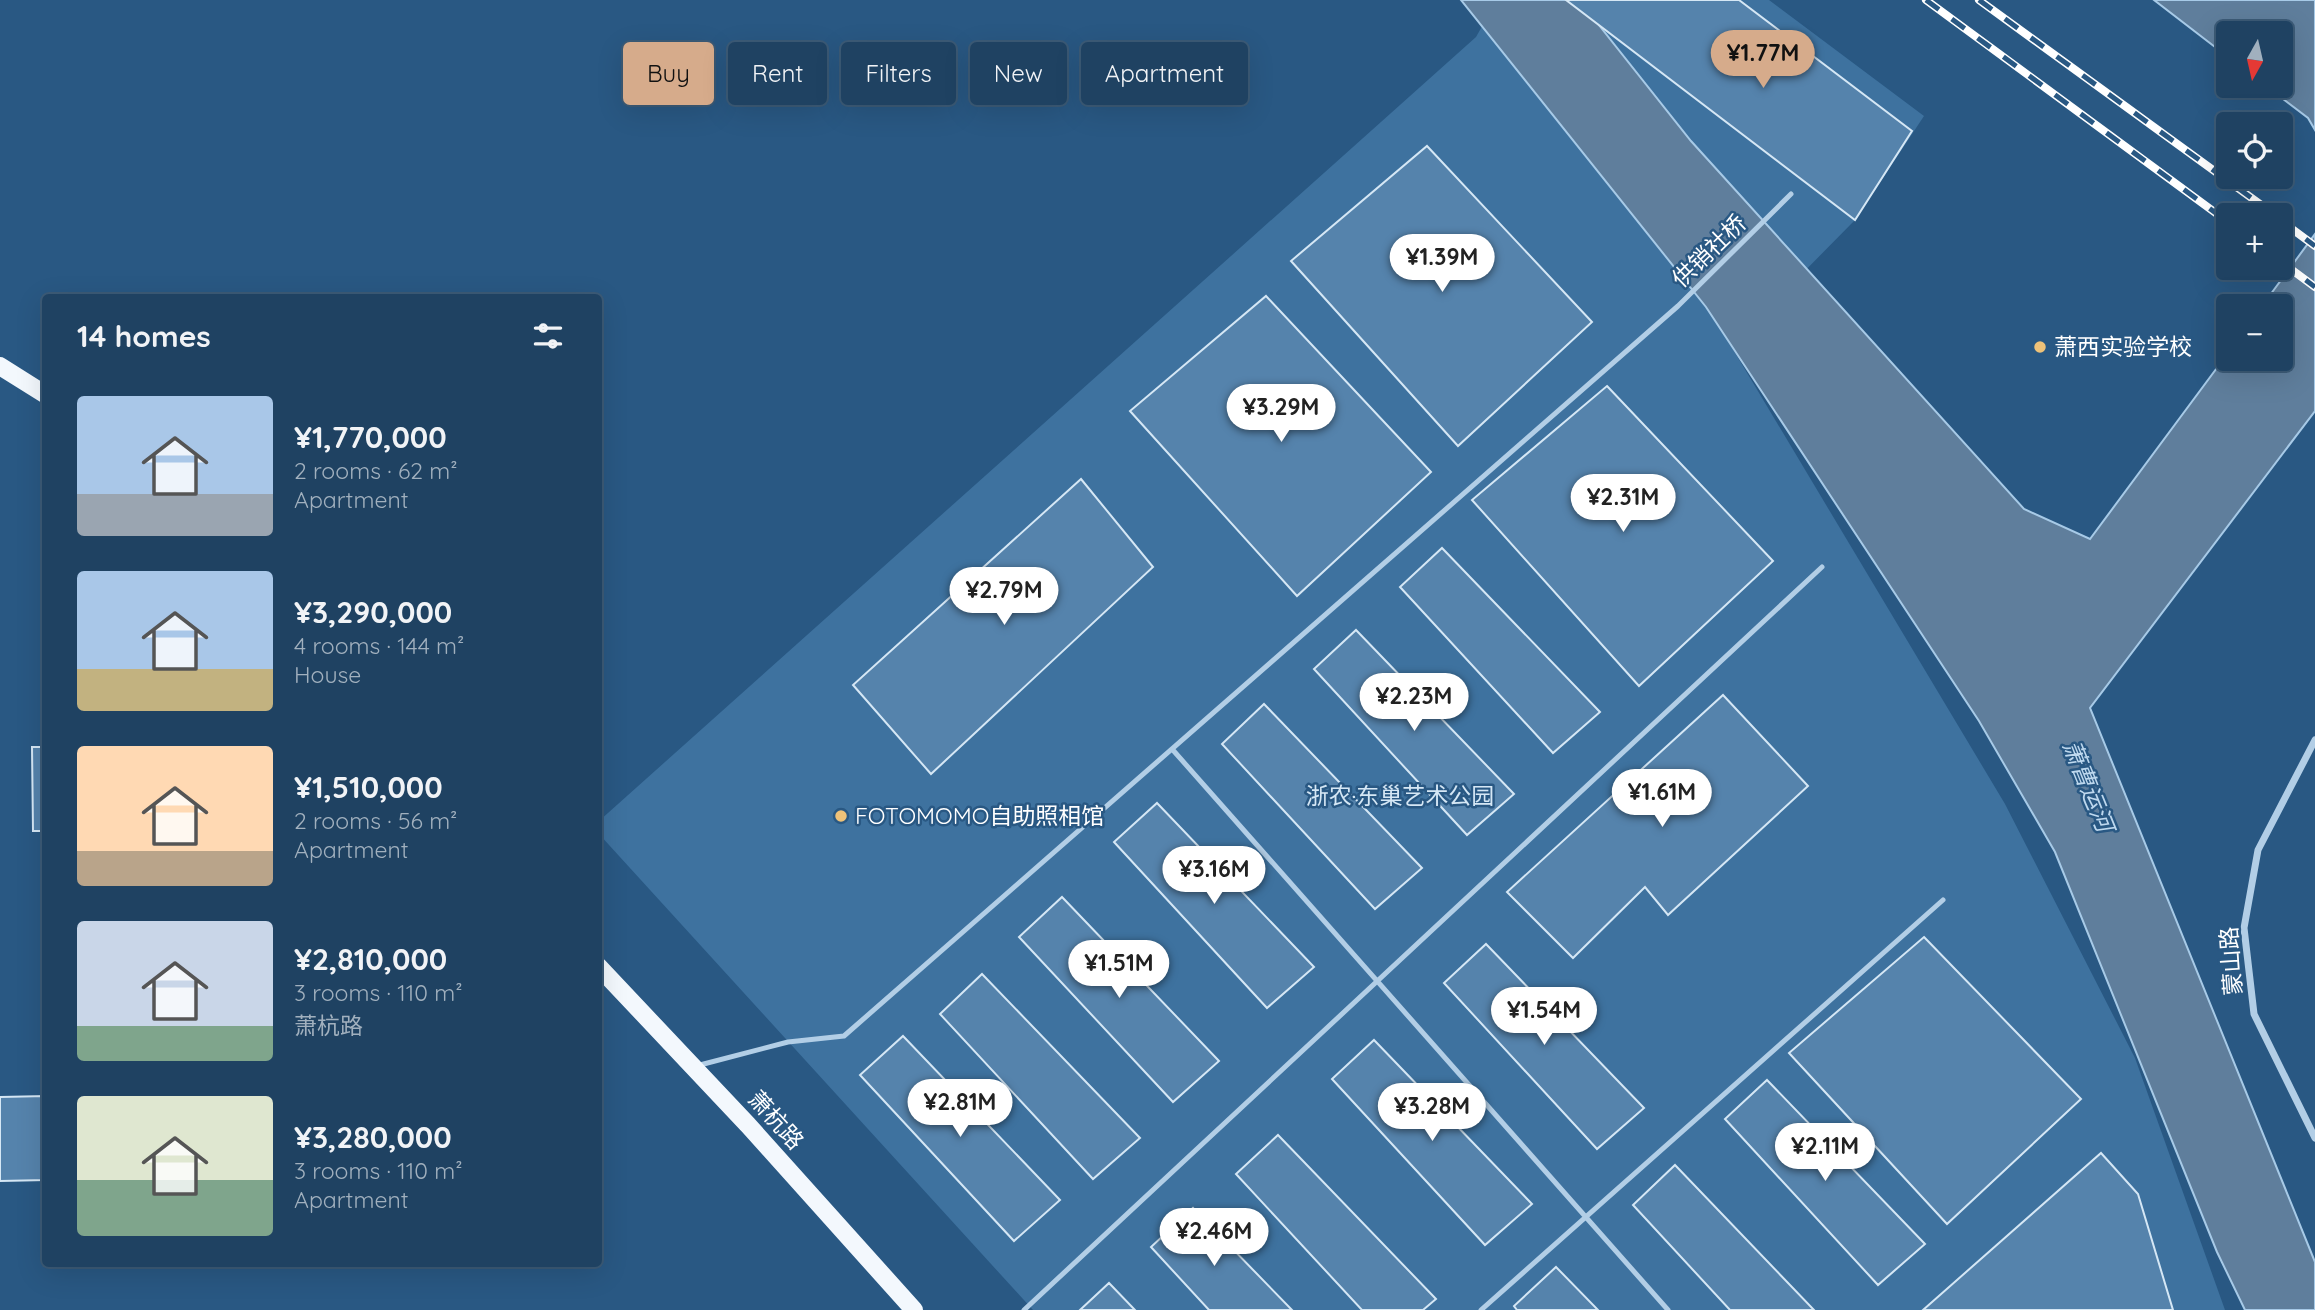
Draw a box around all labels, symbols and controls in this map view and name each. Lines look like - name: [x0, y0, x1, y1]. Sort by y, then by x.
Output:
- north arrow: [2216, 21, 2292, 98]
- map controls: [2216, 21, 2293, 371]
- pin: ¥1.77M: [1706, 31, 1820, 90]
- text: ¥1.77M: [1727, 38, 1799, 67]
- chip: Buy: [623, 42, 714, 105]
- chip: Rent: [728, 42, 827, 105]
- chip: Filters: [841, 42, 956, 105]
- chip: New: [970, 42, 1067, 105]
- chip: Apartment: [1081, 42, 1248, 105]
- button: locate: [2216, 112, 2293, 189]
- button: +: [2216, 203, 2293, 280]
- street label: 供销社桥: [1665, 208, 1752, 293]
- pin: ¥1.39M: [1385, 234, 1499, 294]
- text: ¥1.39M: [1406, 242, 1478, 271]
- button: −: [2216, 294, 2293, 371]
- text: 14 homes: [77, 317, 211, 355]
- icon: filters: [529, 317, 567, 355]
- place label: 萧西实验学校: [2054, 332, 2192, 361]
- marker: 萧西实验学校: [2032, 339, 2048, 355]
- pin: ¥3.29M: [1224, 384, 1338, 444]
- text: ¥3.29M: [1243, 392, 1319, 421]
- text: ¥1,770,000: [294, 418, 447, 456]
- icon: home: [133, 424, 217, 508]
- text: 2 rooms · 62 m²: [294, 456, 458, 485]
- pin: ¥2.31M: [1566, 475, 1680, 534]
- text: ¥2.31M: [1587, 482, 1659, 511]
- text: Apartment: [294, 485, 408, 514]
- pin: ¥2.79M: [947, 568, 1061, 627]
- text: ¥2.79M: [965, 575, 1043, 604]
- text: ¥3,290,000: [294, 593, 452, 631]
- icon: home: [133, 599, 217, 683]
- text: 4 rooms · 144 m²: [294, 631, 464, 660]
- text: House: [294, 660, 361, 689]
- pin: ¥2.23M: [1357, 674, 1471, 733]
- text: ¥2.23M: [1376, 681, 1452, 710]
- water label: 萧曹运河: [2057, 736, 2122, 839]
- text: ¥1,510,000: [294, 768, 443, 806]
- pin: ¥1.61M: [1605, 770, 1719, 829]
- icon: home: [133, 774, 217, 858]
- text: ¥1.61M: [1628, 777, 1696, 806]
- park label: 浙农·东巢艺术公园: [1306, 781, 1494, 810]
- place label: FOTOMOMO自助照相馆: [855, 801, 1104, 830]
- text: 2 rooms · 56 m²: [294, 806, 457, 835]
- marker: FOTOMOMO自助照相馆: [833, 808, 849, 824]
- text: Apartment: [294, 835, 408, 864]
- pin: ¥3.16M: [1157, 846, 1271, 906]
- text: ¥3.16M: [1178, 854, 1250, 883]
- street label: 蒙山路: [2214, 926, 2247, 996]
- text: ¥2,810,000: [294, 940, 447, 978]
- pin: ¥1.51M: [1062, 940, 1176, 1000]
- text: ¥1.51M: [1084, 948, 1154, 977]
- icon: home: [133, 949, 217, 1033]
- text: 3 rooms · 110 m²: [294, 978, 463, 1007]
- pin: ¥1.54M: [1487, 988, 1601, 1047]
- text: ¥1.54M: [1507, 995, 1581, 1024]
- text: 萧杭路: [294, 1011, 363, 1040]
- pin: ¥2.81M: [903, 1080, 1017, 1139]
- street label: 萧杭路: [743, 1084, 810, 1155]
- pin: ¥3.28M: [1375, 1084, 1489, 1143]
- text: ¥2.81M: [924, 1087, 996, 1116]
- text: ¥3.28M: [1394, 1091, 1470, 1120]
- text: ¥3,280,000: [294, 1118, 452, 1156]
- icon: home: [133, 1124, 217, 1208]
- pin: ¥2.11M: [1768, 1124, 1882, 1183]
- text: ¥2.11M: [1791, 1131, 1859, 1160]
- text: 3 rooms · 110 m²: [294, 1156, 463, 1185]
- text: Apartment: [294, 1185, 408, 1214]
- pin: ¥2.46M: [1157, 1208, 1271, 1268]
- text: ¥2.46M: [1176, 1216, 1252, 1245]

